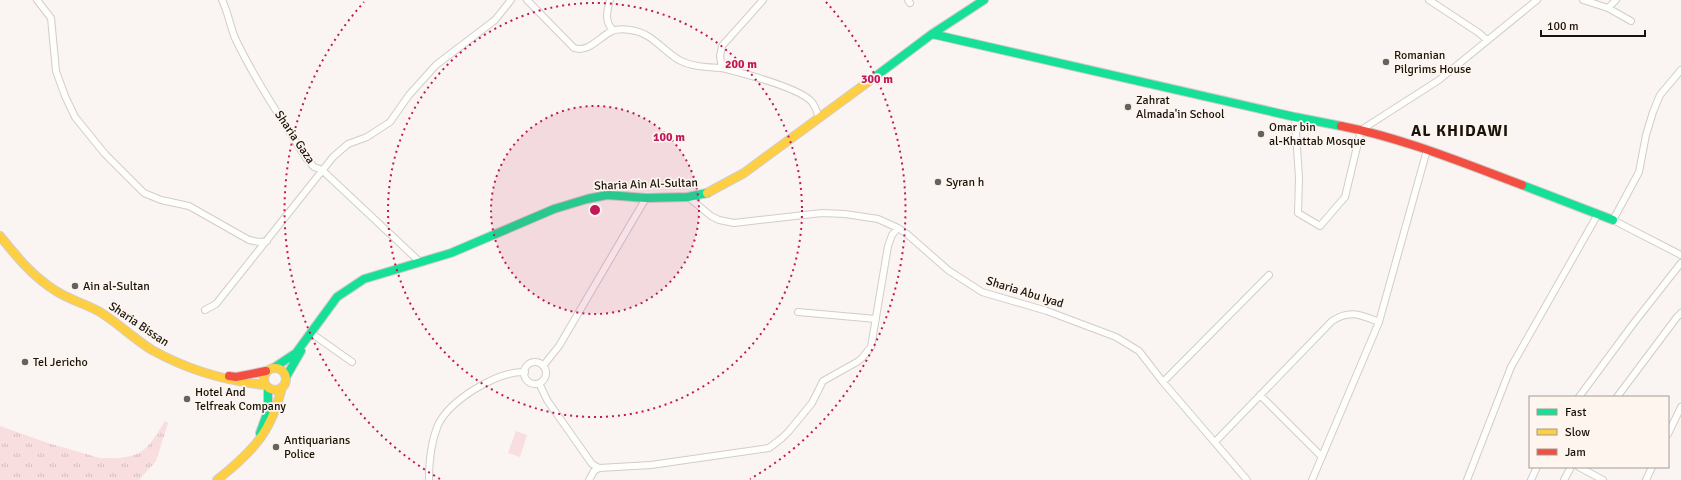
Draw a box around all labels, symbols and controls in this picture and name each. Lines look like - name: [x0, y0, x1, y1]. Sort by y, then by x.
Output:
- scale bar: [1541, 12, 1645, 38]
- text: 100 m: [1547, 19, 1579, 34]
- place label: Romanian Pilgrims House: [1394, 48, 1471, 77]
- text: 200 m: [725, 57, 757, 72]
- marker: Romanian Pilgrims House: [1381, 57, 1391, 67]
- text: 300 m: [861, 72, 893, 87]
- place label: Zahrat Almada'in School: [1136, 93, 1225, 122]
- marker: Zahrat Almada'in School: [1123, 102, 1133, 112]
- street label: Sharia Gaza: [271, 108, 318, 167]
- place label: Omar bin al-Khattab Mosque: [1269, 120, 1366, 149]
- district label: AL KHIDAWI: [1411, 121, 1509, 141]
- marker: Omar bin al-Khattab Mosque: [1256, 129, 1266, 139]
- text: 100 m: [653, 130, 685, 145]
- street label: Sharia Ain Al-Sultan: [594, 175, 698, 194]
- place label: Syran h: [946, 175, 984, 190]
- marker: Syran h: [933, 177, 943, 187]
- centre of rings: [588, 203, 602, 217]
- street label: Sharia Abu Iyad: [984, 274, 1065, 311]
- place label: Ain al-Sultan: [83, 279, 150, 294]
- marker: Ain al-Sultan: [70, 281, 80, 291]
- street label: Sharia Bissan: [106, 299, 172, 350]
- place label: Tel Jericho: [33, 355, 88, 370]
- marker: Tel Jericho: [20, 357, 30, 367]
- place label: Hotel And Telfreak Company: [195, 385, 286, 414]
- marker: Hotel And Telfreak Company: [182, 394, 192, 404]
- legend: [1529, 396, 1669, 468]
- text: Fast: [1565, 405, 1586, 420]
- text: Slow: [1565, 425, 1590, 440]
- place label: Antiquarians Police: [284, 433, 350, 462]
- marker: Antiquarians Police: [271, 442, 281, 452]
- text: Jam: [1565, 445, 1586, 460]

